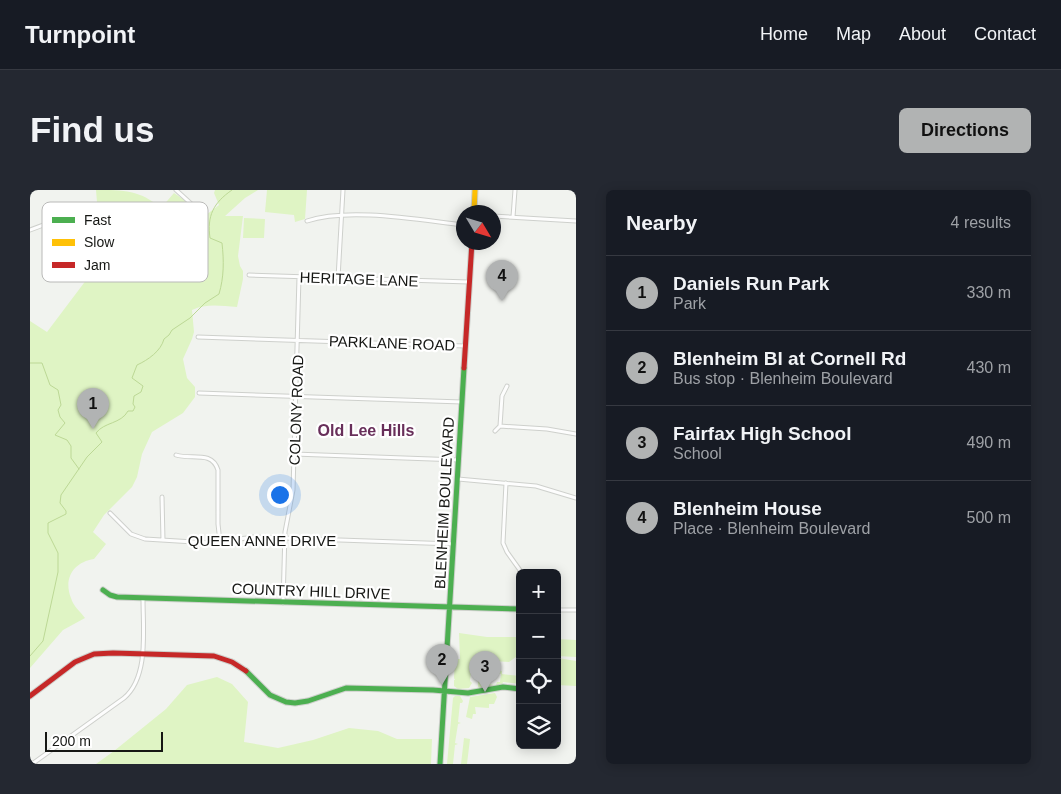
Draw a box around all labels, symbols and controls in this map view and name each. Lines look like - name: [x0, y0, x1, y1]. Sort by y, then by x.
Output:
- text: Turnpoint: [25, 21, 135, 48]
- text: Home: [760, 24, 808, 44]
- text: Map: [836, 24, 871, 44]
- text: About: [899, 24, 946, 44]
- text: Contact: [974, 24, 1036, 44]
- button: Directions: [899, 108, 1031, 153]
- text: Find us: [30, 110, 154, 149]
- legend: [42, 202, 208, 282]
- north arrow: [456, 205, 501, 250]
- text: Nearby: [626, 211, 697, 234]
- text: Fast: [84, 212, 111, 228]
- text: 4 results: [951, 214, 1011, 231]
- text: Slow: [84, 234, 115, 250]
- text: Jam: [84, 257, 110, 273]
- pin: 4: [486, 260, 518, 301]
- street label: HERITAGE LANE: [299, 268, 419, 290]
- text: Daniels Run Park: [673, 273, 829, 294]
- text: 1: [638, 284, 646, 301]
- text: 330 m: [967, 284, 1011, 301]
- text: Park: [673, 295, 706, 312]
- street label: PARKLANE ROAD: [329, 332, 456, 354]
- text: Blenheim Bl at Cornell Rd: [673, 348, 906, 369]
- street label: COLONY ROAD: [286, 354, 306, 466]
- text: 2: [638, 359, 646, 376]
- text: 430 m: [967, 359, 1011, 376]
- text: Bus stop · Blenheim Boulevard: [673, 370, 893, 387]
- pin: 1: [77, 388, 109, 429]
- street label: BLENHEIM BOULEVARD: [431, 416, 457, 589]
- district label: Old Lee Hills: [318, 422, 415, 439]
- text: Fairfax High School: [673, 423, 851, 444]
- text: 3: [638, 434, 646, 451]
- text: 490 m: [967, 434, 1011, 451]
- text: School: [673, 445, 722, 462]
- your location: [267, 482, 293, 508]
- text: Blenheim House: [673, 498, 822, 519]
- text: 4: [638, 509, 646, 526]
- text: 500 m: [967, 509, 1011, 526]
- text: Place · Blenheim Boulevard: [673, 520, 870, 537]
- street label: QUEEN ANNE DRIVE: [188, 532, 336, 549]
- map controls: [516, 569, 561, 749]
- button: +: [516, 569, 561, 614]
- street label: COUNTRY HILL DRIVE: [231, 580, 391, 602]
- button: −: [516, 614, 561, 659]
- pin: 2: [426, 644, 458, 685]
- pin: 3: [469, 651, 501, 692]
- button: locate: [516, 659, 561, 704]
- button: layers: [516, 704, 561, 749]
- scale bar: [45, 729, 162, 752]
- text: 200 m: [52, 733, 91, 749]

